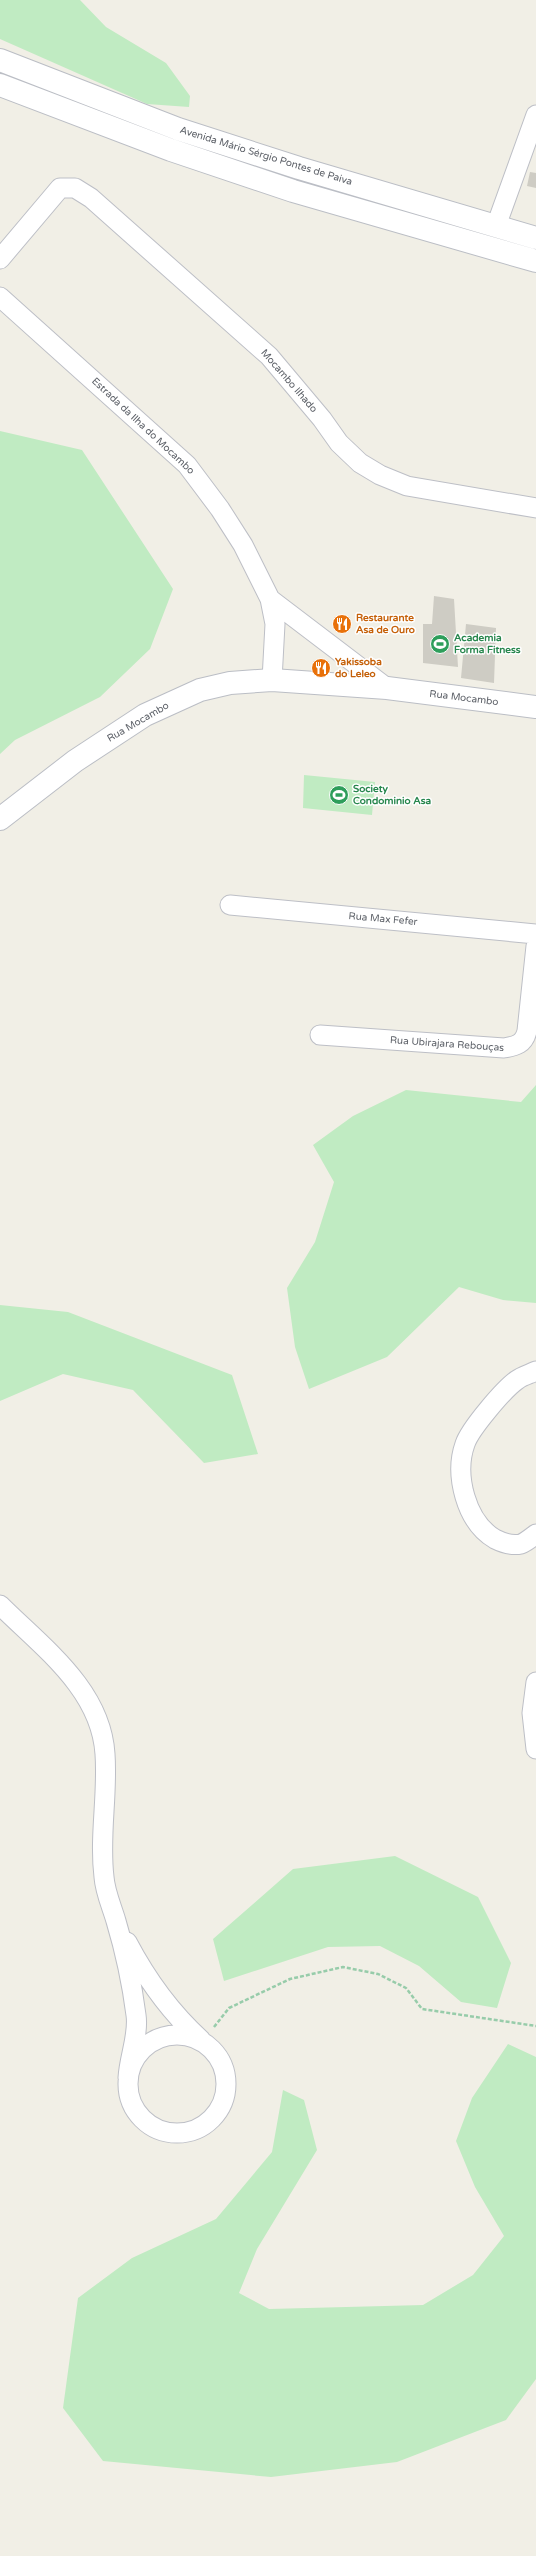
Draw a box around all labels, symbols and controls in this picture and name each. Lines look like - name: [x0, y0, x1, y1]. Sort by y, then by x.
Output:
- street label: Avenida Mário Sérgio Pontes de Paiva: [178, 124, 354, 188]
- street label: Mocambo Ilhado: [258, 347, 320, 415]
- street label: Estrada da Ilha do Mocambo: [89, 375, 197, 477]
- place label: Restaurante Asa de Ouro: [356, 612, 415, 636]
- restaurant icon: Restaurante Asa de Ouro: [331, 613, 353, 635]
- place label: Academia Forma Fitness: [454, 632, 521, 656]
- sports icon: Academia Forma Fitness: [429, 633, 451, 655]
- place label: Yakissoba do Leleo: [335, 656, 382, 680]
- restaurant icon: Yakissoba do Leleo: [310, 657, 332, 679]
- street label: Rua Mocambo: [429, 688, 499, 708]
- street label: Rua Mocambo: [105, 699, 171, 745]
- place label: Society Condominio Asa: [353, 783, 432, 807]
- sports icon: Society Condominio Asa: [328, 784, 350, 806]
- street label: Rua Max Fefer: [348, 910, 418, 928]
- street label: Rua Ubirajara Rebouças: [390, 1034, 505, 1054]

